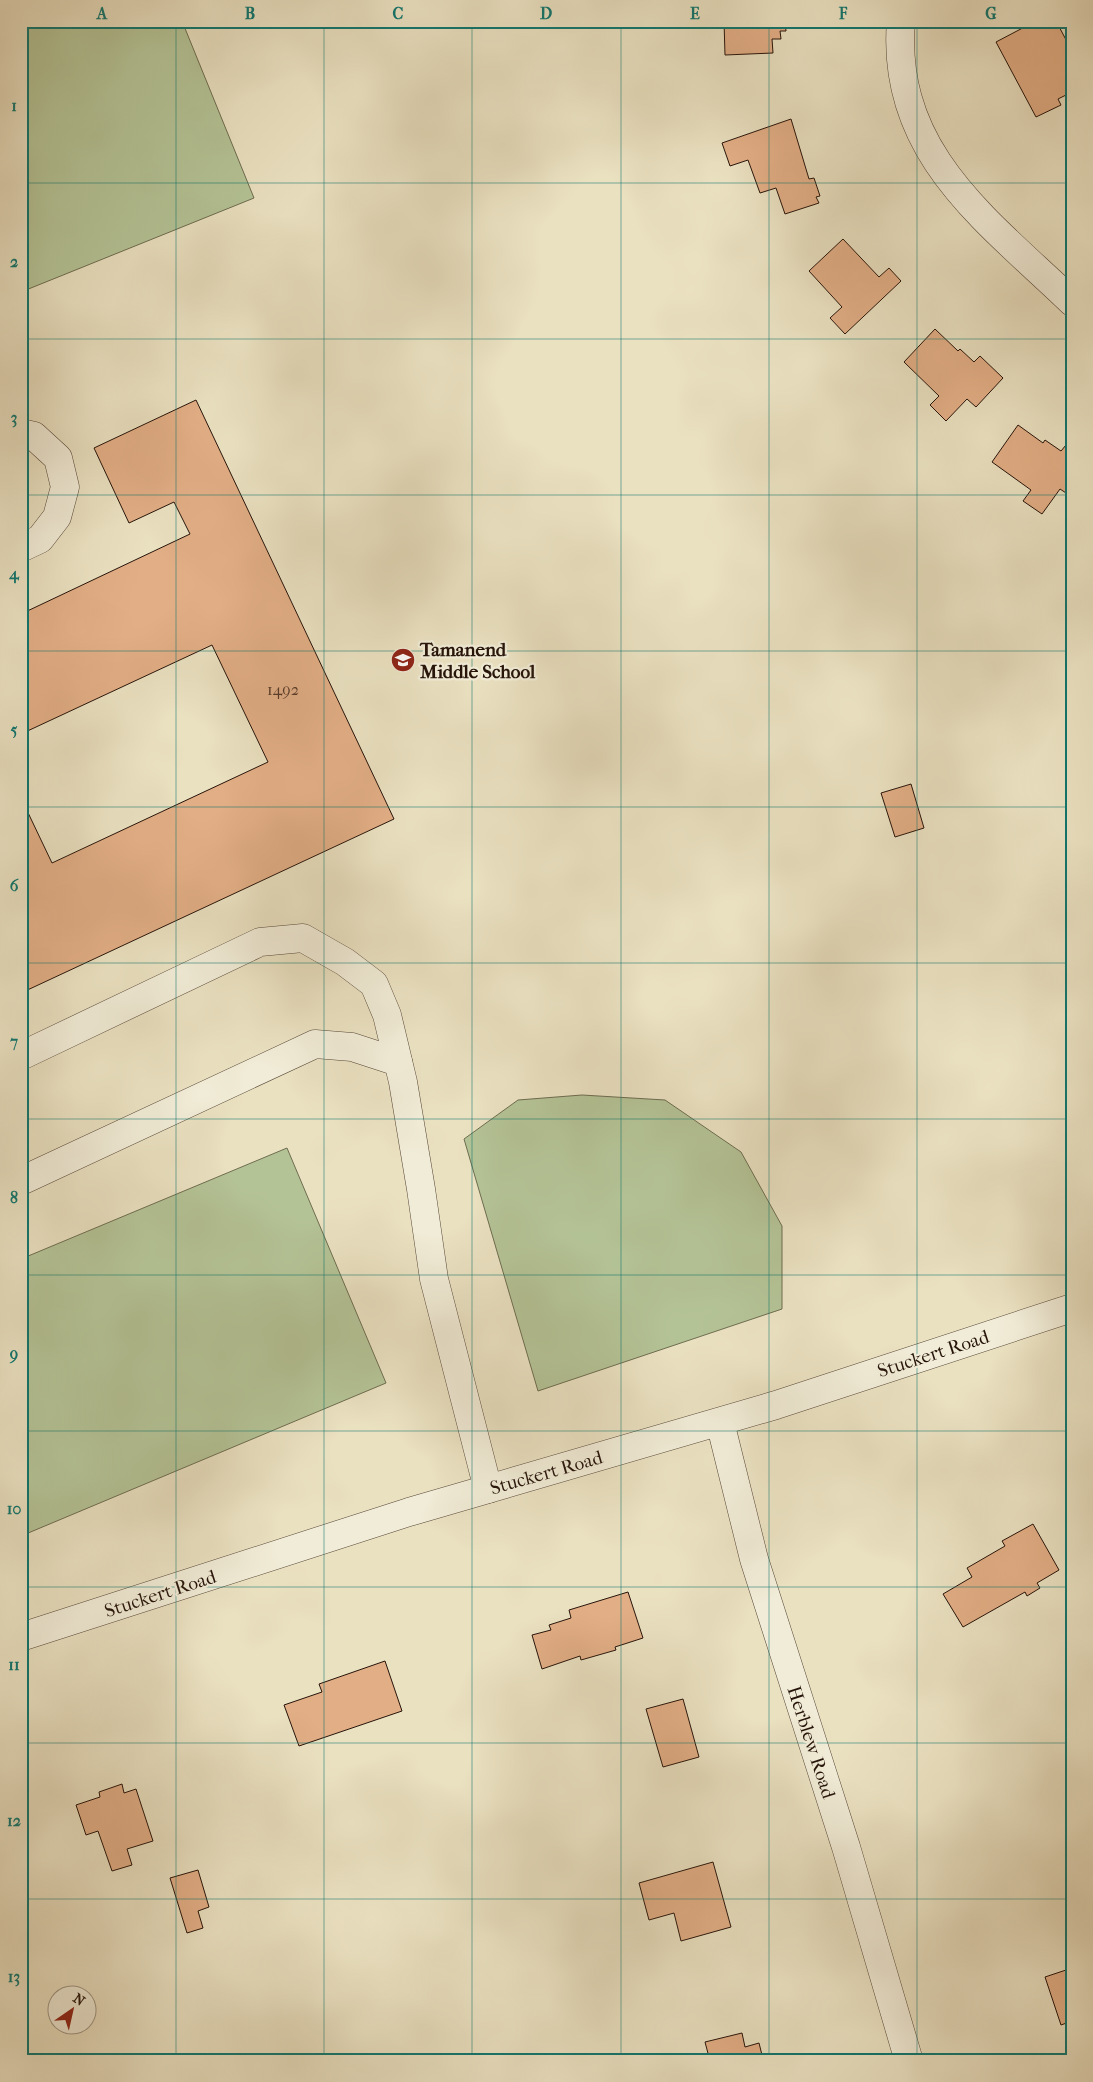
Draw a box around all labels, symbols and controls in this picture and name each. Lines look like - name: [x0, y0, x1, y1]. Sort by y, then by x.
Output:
- text: A: [96, 4, 108, 23]
- text: B: [245, 4, 255, 23]
- text: C: [393, 4, 404, 23]
- text: D: [540, 4, 552, 23]
- text: E: [690, 4, 700, 23]
- text: F: [838, 4, 848, 23]
- text: G: [985, 4, 997, 23]
- text: 1: [11, 96, 17, 115]
- text: 2: [10, 252, 18, 271]
- text: 3: [11, 408, 17, 428]
- text: 4: [8, 564, 20, 584]
- place label: Tamanend Middle School: [419, 639, 536, 683]
- school or university icon: Tamanend Middle School: [390, 647, 416, 673]
- house number: 1492: [267, 680, 299, 699]
- text: 5: [11, 720, 18, 739]
- text: 6: [10, 876, 19, 895]
- text: 7: [9, 1032, 18, 1051]
- text: 8: [10, 1188, 18, 1207]
- street label: Stuckert Road: [875, 1325, 992, 1382]
- text: 9: [9, 1344, 18, 1364]
- street label: Stuckert Road: [488, 1446, 606, 1499]
- text: 10: [7, 1499, 21, 1518]
- street label: Stuckert Road: [102, 1565, 219, 1622]
- text: 11: [8, 1655, 20, 1674]
- street label: Herblew Road: [783, 1683, 840, 1802]
- text: 12: [7, 1811, 21, 1830]
- text: 13: [8, 1967, 20, 1987]
- north arrow: [48, 1984, 98, 2034]
- text: N: [70, 1990, 88, 2010]

